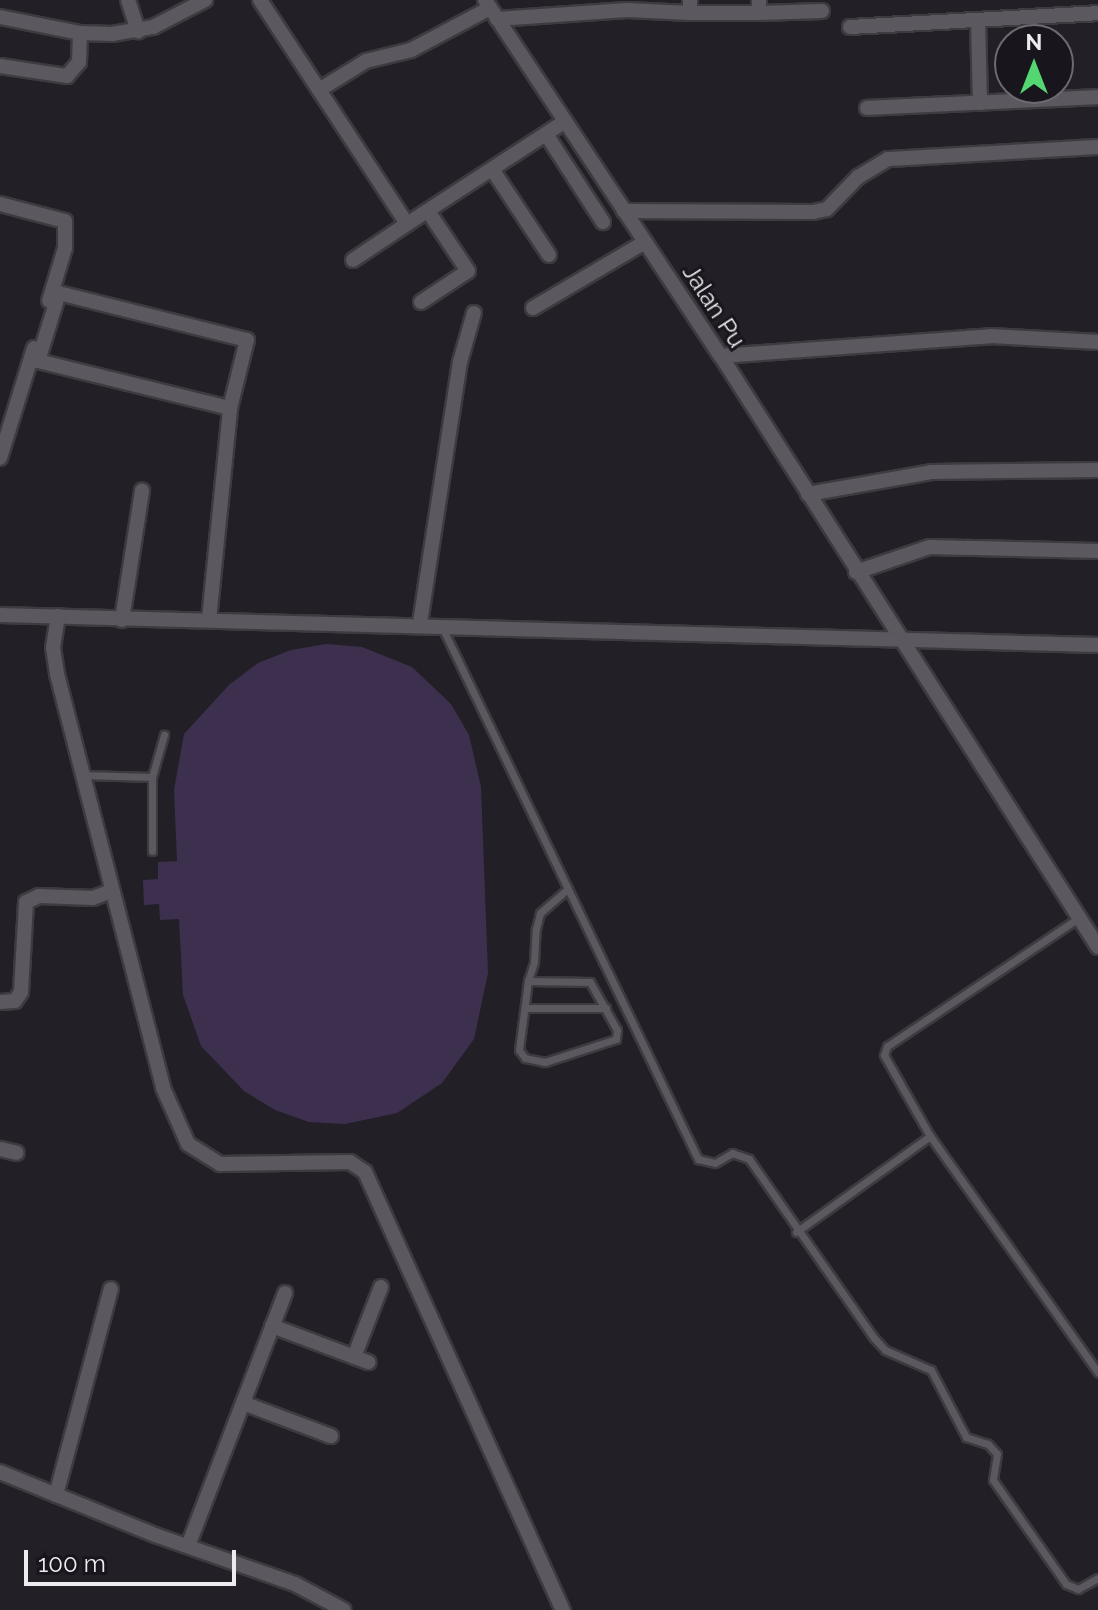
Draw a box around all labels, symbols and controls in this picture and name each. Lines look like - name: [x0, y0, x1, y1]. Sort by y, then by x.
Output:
- north arrow: [994, 24, 1074, 104]
- text: N: [1026, 29, 1042, 55]
- street label: Jalan Pu: [677, 259, 751, 353]
- scale bar: [28, 1534, 240, 1584]
- text: 100 m: [38, 1549, 106, 1578]

